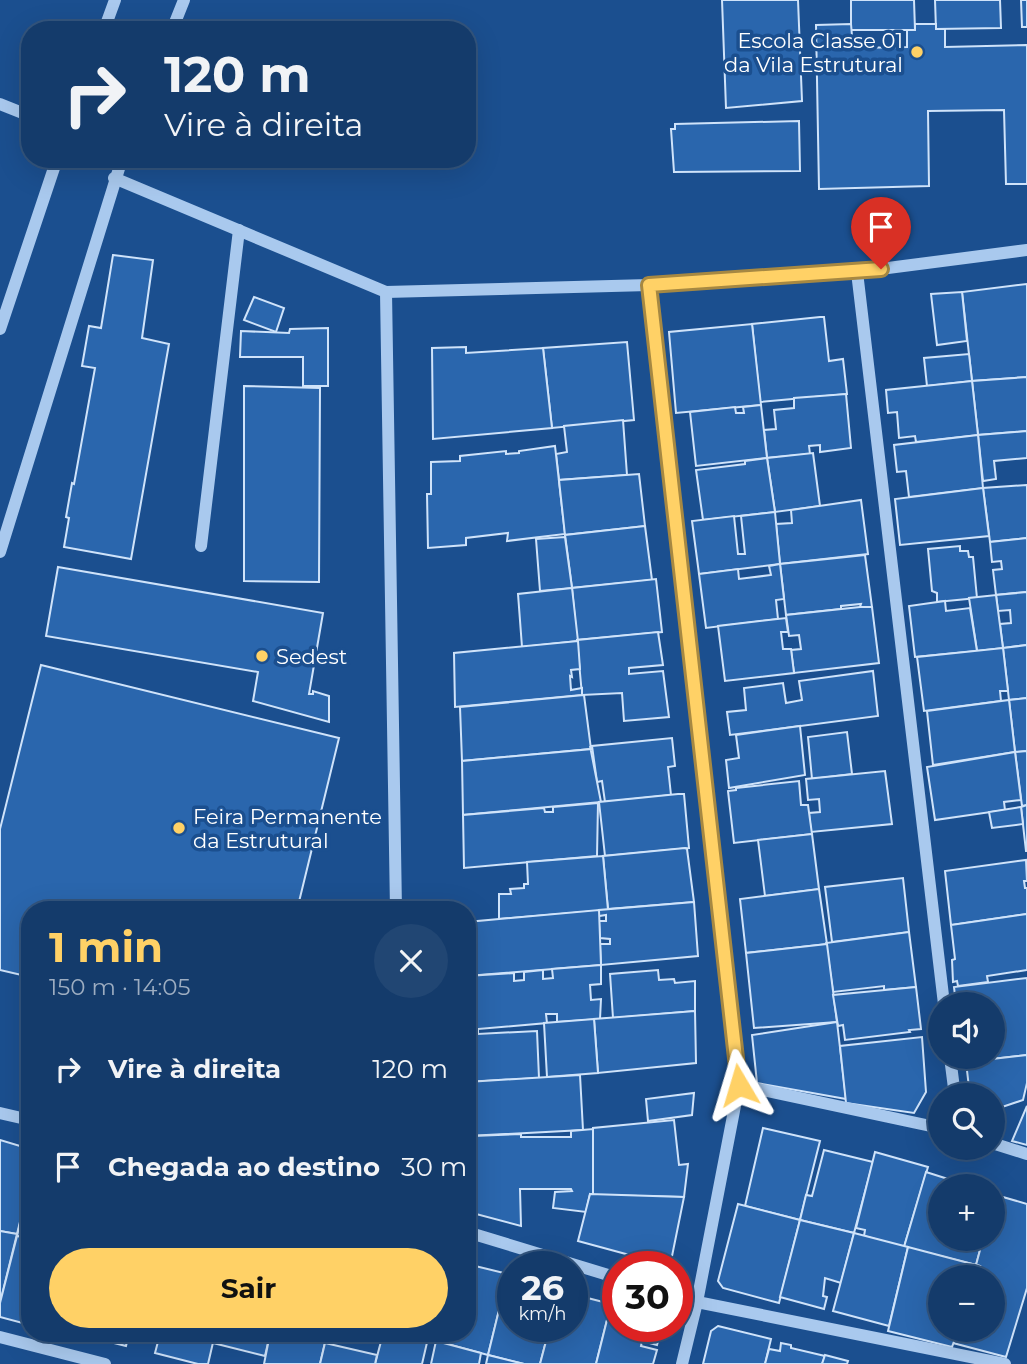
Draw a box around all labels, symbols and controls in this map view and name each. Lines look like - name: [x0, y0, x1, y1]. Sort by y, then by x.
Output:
- place label: Escola Classe 01 da Vila Estrutural: [724, 28, 903, 77]
- marker: Escola Classe 01 da Vila Estrutural: [909, 44, 925, 60]
- text: 120 m: [164, 45, 311, 104]
- icon: right: [49, 49, 140, 140]
- text: Vire à direita: [164, 105, 363, 144]
- pin: [851, 197, 911, 269]
- icon: arrive: [862, 208, 900, 246]
- place label: Sedest: [276, 644, 347, 669]
- marker: Sedest: [254, 648, 270, 664]
- place label: Feira Permanente da Estrutural: [193, 804, 382, 853]
- marker: Feira Permanente da Estrutural: [171, 820, 187, 836]
- text: 1 min: [49, 921, 163, 973]
- button: close: [374, 924, 448, 998]
- text: 150 m · 14:05: [49, 973, 191, 1001]
- map controls: [928, 992, 1005, 1342]
- button: sound: [928, 992, 1005, 1069]
- position arrow: [702, 1048, 776, 1122]
- icon: right: [49, 1050, 87, 1088]
- text: Vire à direita: [108, 1053, 281, 1085]
- text: 120 m: [372, 1053, 448, 1085]
- button: search: [928, 1083, 1005, 1160]
- icon: arrive: [49, 1148, 87, 1186]
- text: Chegada ao destino: [108, 1151, 380, 1183]
- text: 30 m: [401, 1151, 467, 1183]
- button: +: [928, 1174, 1005, 1251]
- button: Sair: [49, 1248, 448, 1328]
- speed limit sign: 30: [602, 1251, 693, 1342]
- button: −: [928, 1265, 1005, 1342]
- text: 26: [521, 1266, 564, 1309]
- text: km/h: [518, 1303, 567, 1325]

